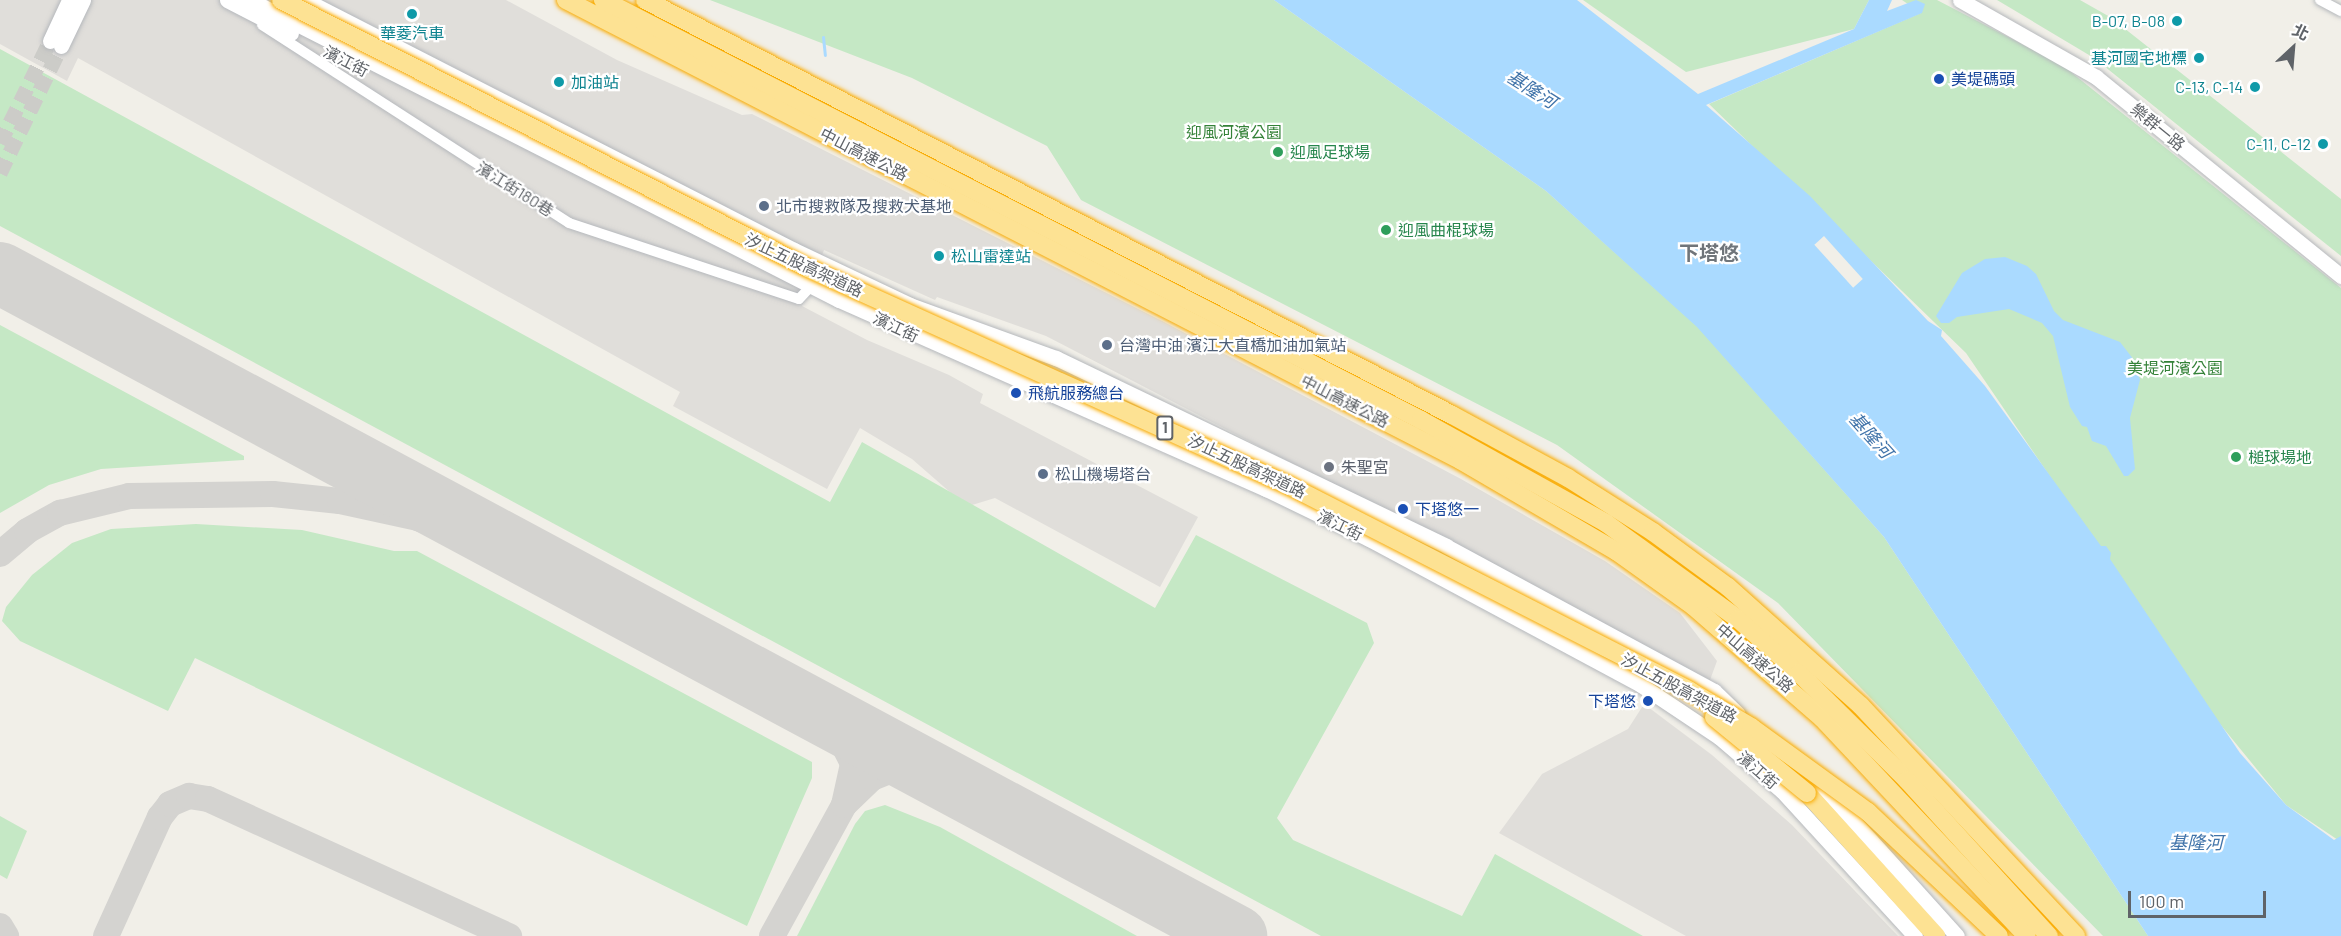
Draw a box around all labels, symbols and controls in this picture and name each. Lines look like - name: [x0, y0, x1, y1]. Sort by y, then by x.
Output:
- marker: 華菱汽車: [405, 7, 419, 21]
- place label: B-07, B-08: [2092, 11, 2165, 31]
- marker: B-07, B-08: [2170, 14, 2184, 28]
- north arrow: [2263, 18, 2323, 78]
- text: 北: [2290, 19, 2312, 43]
- place label: 華菱汽車: [380, 23, 444, 43]
- street label: 濱江街: [320, 42, 372, 80]
- place label: 基河國宅地標: [2091, 48, 2187, 68]
- marker: 基河國宅地標: [2192, 51, 2206, 65]
- water label: 基隆河: [1503, 66, 1561, 112]
- place label: 美堤碼頭: [1951, 69, 2015, 89]
- place label: 加油站: [571, 72, 619, 92]
- marker: 美堤碼頭: [1932, 72, 1946, 86]
- marker: 加油站: [552, 75, 566, 89]
- place label: C-13, C-14: [2175, 77, 2243, 97]
- marker: C-13, C-14: [2248, 80, 2262, 94]
- street label: 樂群一路: [2127, 99, 2189, 155]
- park label: 迎風河濱公園: [1186, 122, 1282, 142]
- street label: 中山高速公路: [817, 124, 911, 184]
- place label: C-11, C-12: [2246, 134, 2311, 154]
- marker: C-11, C-12: [2316, 137, 2330, 151]
- place label: 迎風足球場: [1290, 142, 1370, 162]
- marker: 迎風足球場: [1271, 145, 1285, 159]
- street label: 濱江街180巷: [473, 158, 557, 220]
- place label: 北市搜救隊及搜救犬基地: [776, 196, 952, 216]
- marker: 北市搜救隊及搜救犬基地: [757, 199, 771, 213]
- place label: 迎風曲棍球場: [1398, 220, 1494, 240]
- marker: 迎風曲棍球場: [1379, 223, 1393, 237]
- street label: 汐止五股高架道路: [742, 229, 866, 301]
- district label: 下塔悠: [1679, 240, 1739, 264]
- place label: 松山雷達站: [951, 246, 1031, 266]
- marker: 松山雷達站: [932, 249, 946, 263]
- street label: 濱江街: [870, 308, 922, 346]
- place label: 台灣中油 濱江大直橋加油加氣站: [1119, 335, 1346, 355]
- marker: 台灣中油 濱江大直橋加油加氣站: [1100, 338, 1114, 352]
- park label: 美堤河濱公園: [2127, 358, 2223, 378]
- street label: 中山高速公路: [1298, 371, 1392, 431]
- place label: 飛航服務總台: [1028, 383, 1124, 403]
- marker: 飛航服務總台: [1009, 386, 1023, 400]
- water label: 基隆河: [1845, 408, 1897, 462]
- road number: 1: [1156, 416, 1174, 440]
- street label: 汐止五股高架道路: [1185, 430, 1309, 502]
- place label: 槌球場地: [2248, 447, 2312, 467]
- marker: 槌球場地: [2229, 450, 2243, 464]
- place label: 朱聖宮: [1341, 457, 1389, 477]
- marker: 朱聖宮: [1322, 460, 1336, 474]
- place label: 松山機場塔台: [1055, 464, 1151, 484]
- marker: 松山機場塔台: [1036, 467, 1050, 481]
- place label: 下塔悠一: [1415, 499, 1479, 519]
- marker: 下塔悠一: [1396, 502, 1410, 516]
- street label: 濱江街: [1314, 506, 1366, 544]
- street label: 中山高速公路: [1712, 619, 1798, 697]
- street label: 汐止五股高架道路: [1618, 649, 1740, 727]
- place label: 下塔悠: [1588, 691, 1636, 711]
- marker: 下塔悠: [1641, 694, 1655, 708]
- street label: 濱江街: [1734, 747, 1782, 793]
- water label: 基隆河: [2169, 831, 2223, 853]
- scale bar: [2131, 879, 2269, 917]
- text: 100 m: [2139, 890, 2184, 912]

